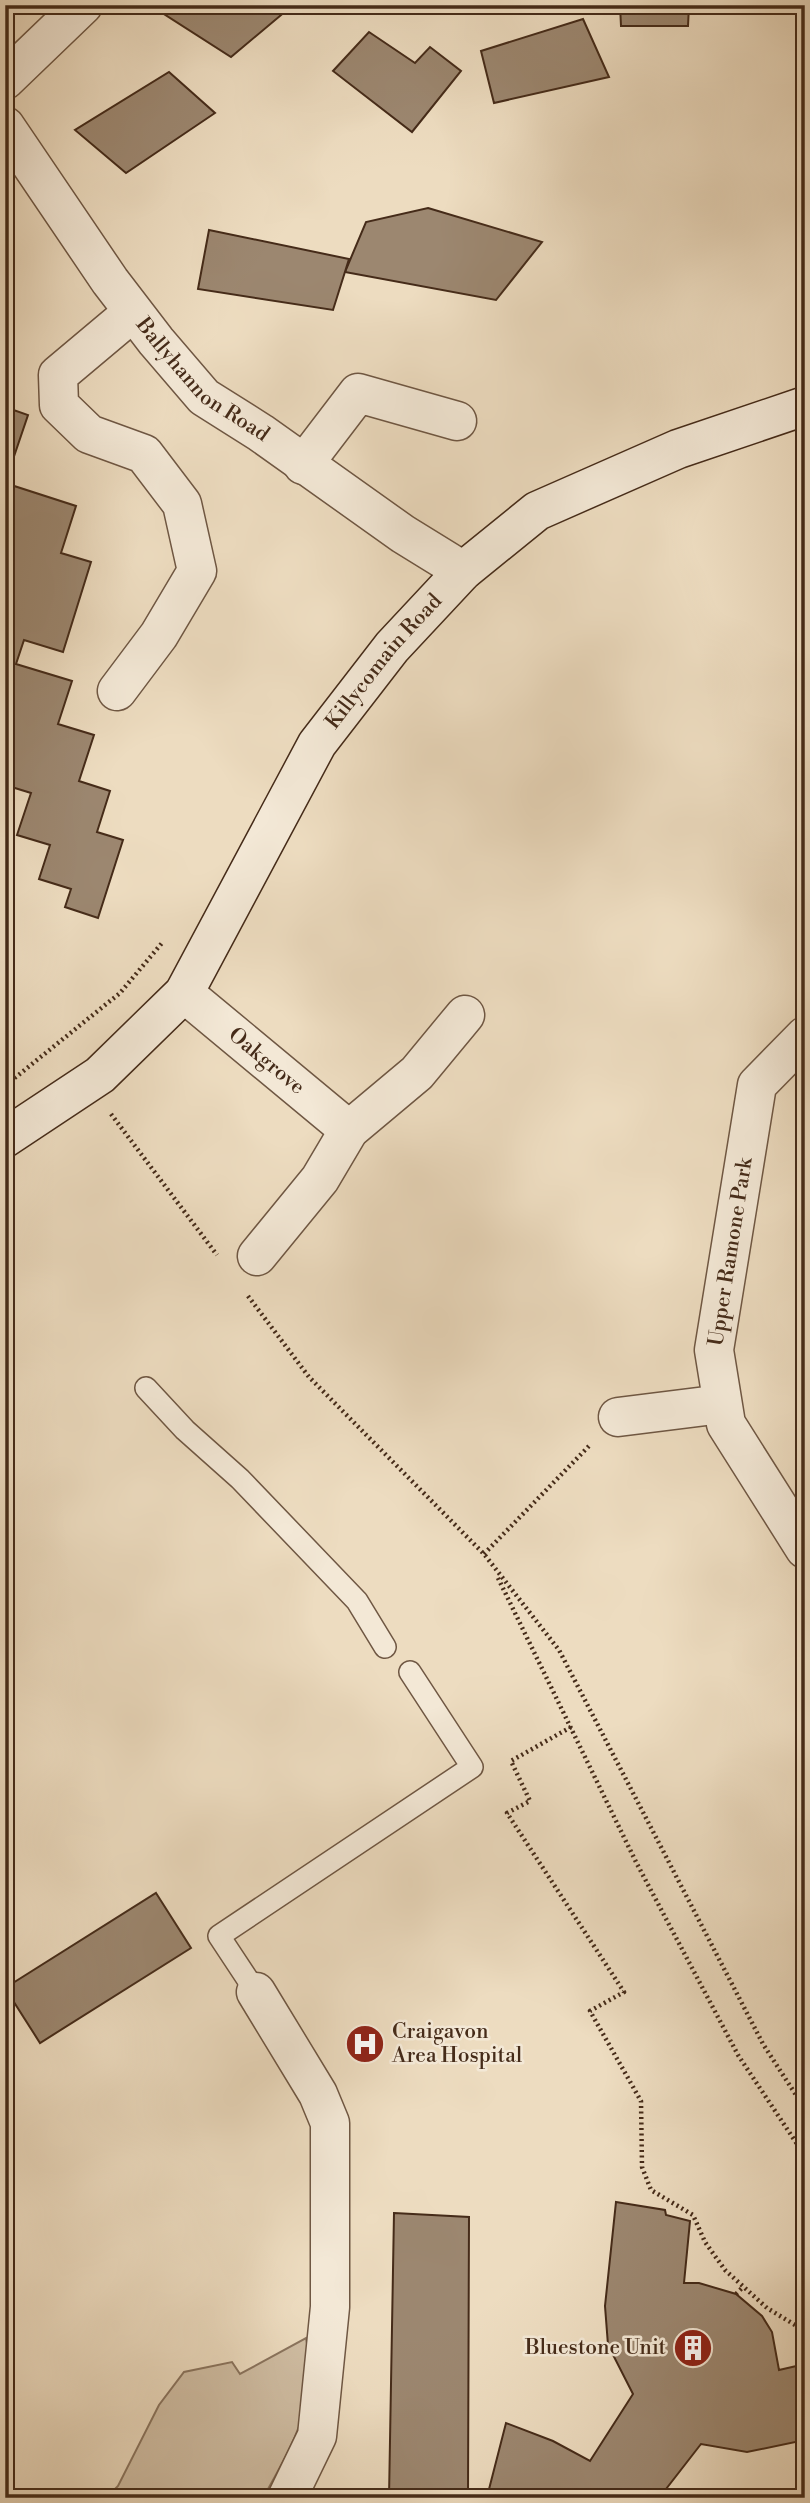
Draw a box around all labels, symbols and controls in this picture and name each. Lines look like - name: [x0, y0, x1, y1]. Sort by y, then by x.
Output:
- street label: Ballyhannon Road: [129, 312, 274, 448]
- street label: Killycomain Road: [320, 588, 448, 734]
- street label: Oakgrove: [223, 1022, 310, 1101]
- street label: Upper Ramone Park: [703, 1155, 759, 1348]
- place label: Craigavon Area Hospital: [391, 2019, 522, 2069]
- hospital icon: Craigavon Area Hospital: [344, 2023, 386, 2065]
- building icon: Bluestone Unit: [672, 2327, 714, 2369]
- place label: Bluestone Unit: [524, 2335, 667, 2361]

